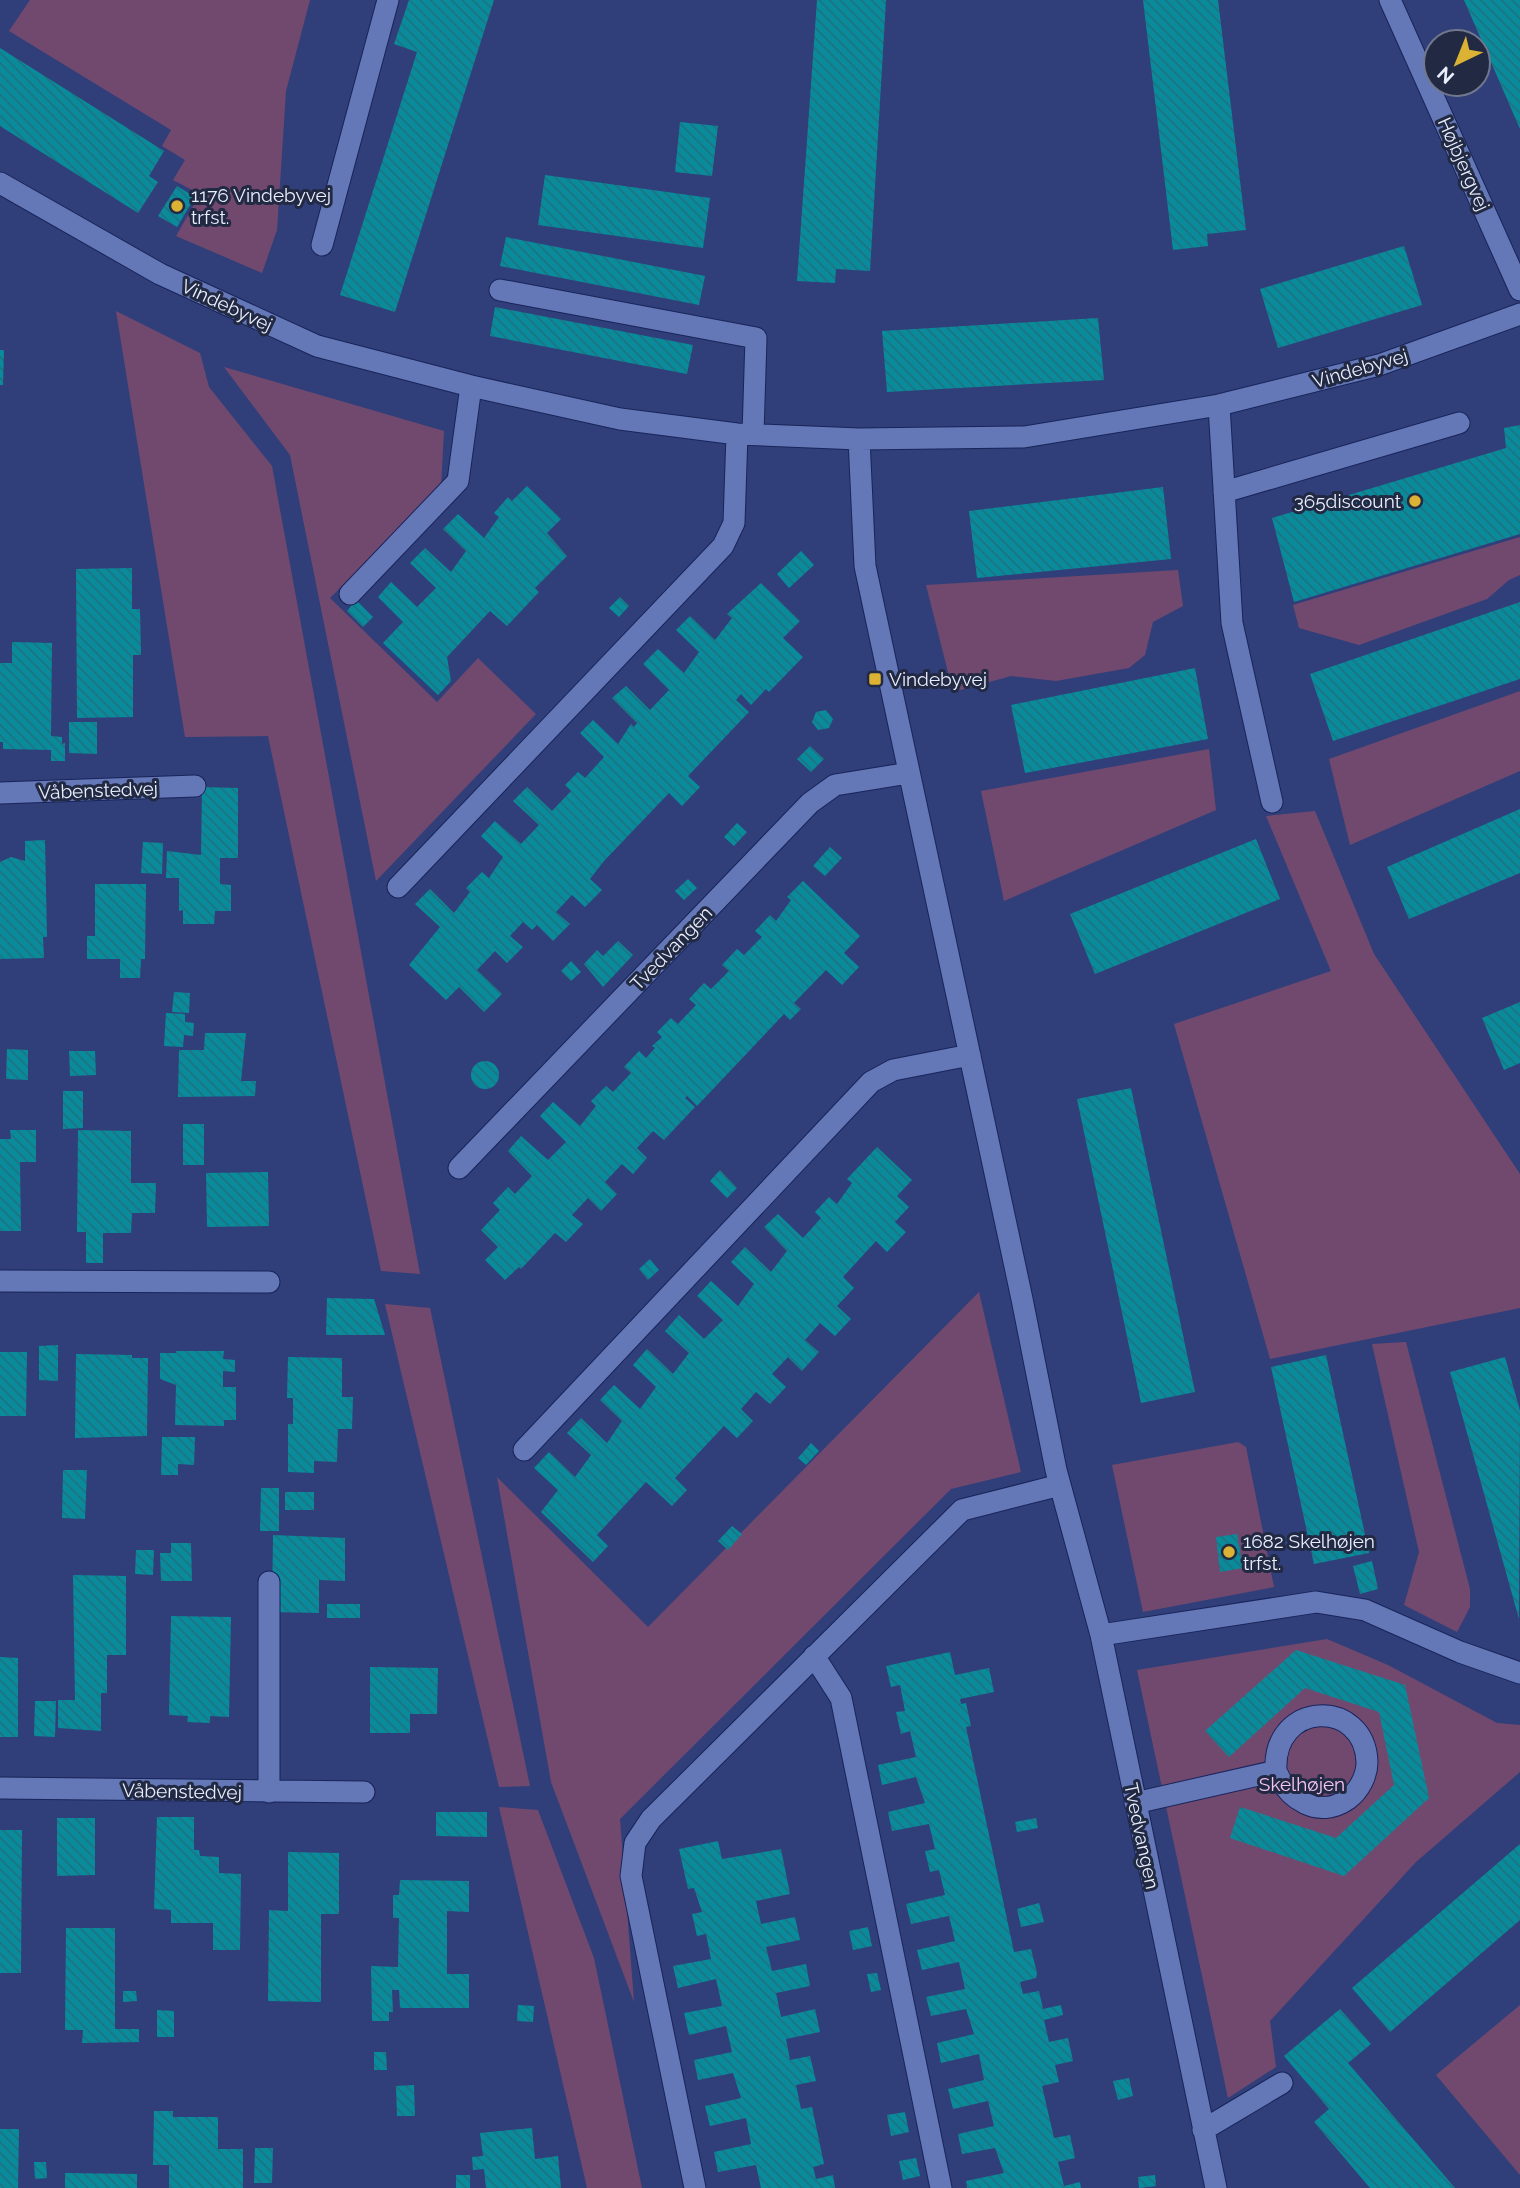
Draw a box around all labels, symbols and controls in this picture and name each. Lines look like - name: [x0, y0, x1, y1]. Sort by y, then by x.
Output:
- north arrow: [1422, 28, 1492, 98]
- text: N: [1433, 62, 1458, 88]
- street label: Højbjergvej: [1434, 114, 1494, 214]
- place label: 1176 Vindebyvej trfst.: [191, 184, 331, 228]
- marker: 1176 Vindebyvej trfst.: [169, 198, 185, 214]
- street label: Vindebyvej: [178, 274, 276, 336]
- street label: Vindebyvej: [1310, 344, 1410, 392]
- place label: 365discount: [1294, 490, 1402, 512]
- marker: 365discount: [1407, 493, 1423, 509]
- place label: Vindebyvej: [889, 668, 987, 690]
- marker: Vindebyvej: [867, 671, 883, 687]
- street label: Våbenstedvej: [38, 777, 158, 803]
- street label: Tvedvangen: [626, 901, 716, 995]
- place label: 1682 Skelhøjen trfst.: [1243, 1530, 1375, 1574]
- marker: 1682 Skelhøjen trfst.: [1221, 1544, 1237, 1560]
- park label: Skelhøjen: [1259, 1773, 1345, 1795]
- street label: Våbenstedvej: [122, 1779, 242, 1803]
- street label: Tvedvangen: [1120, 1781, 1164, 1891]

